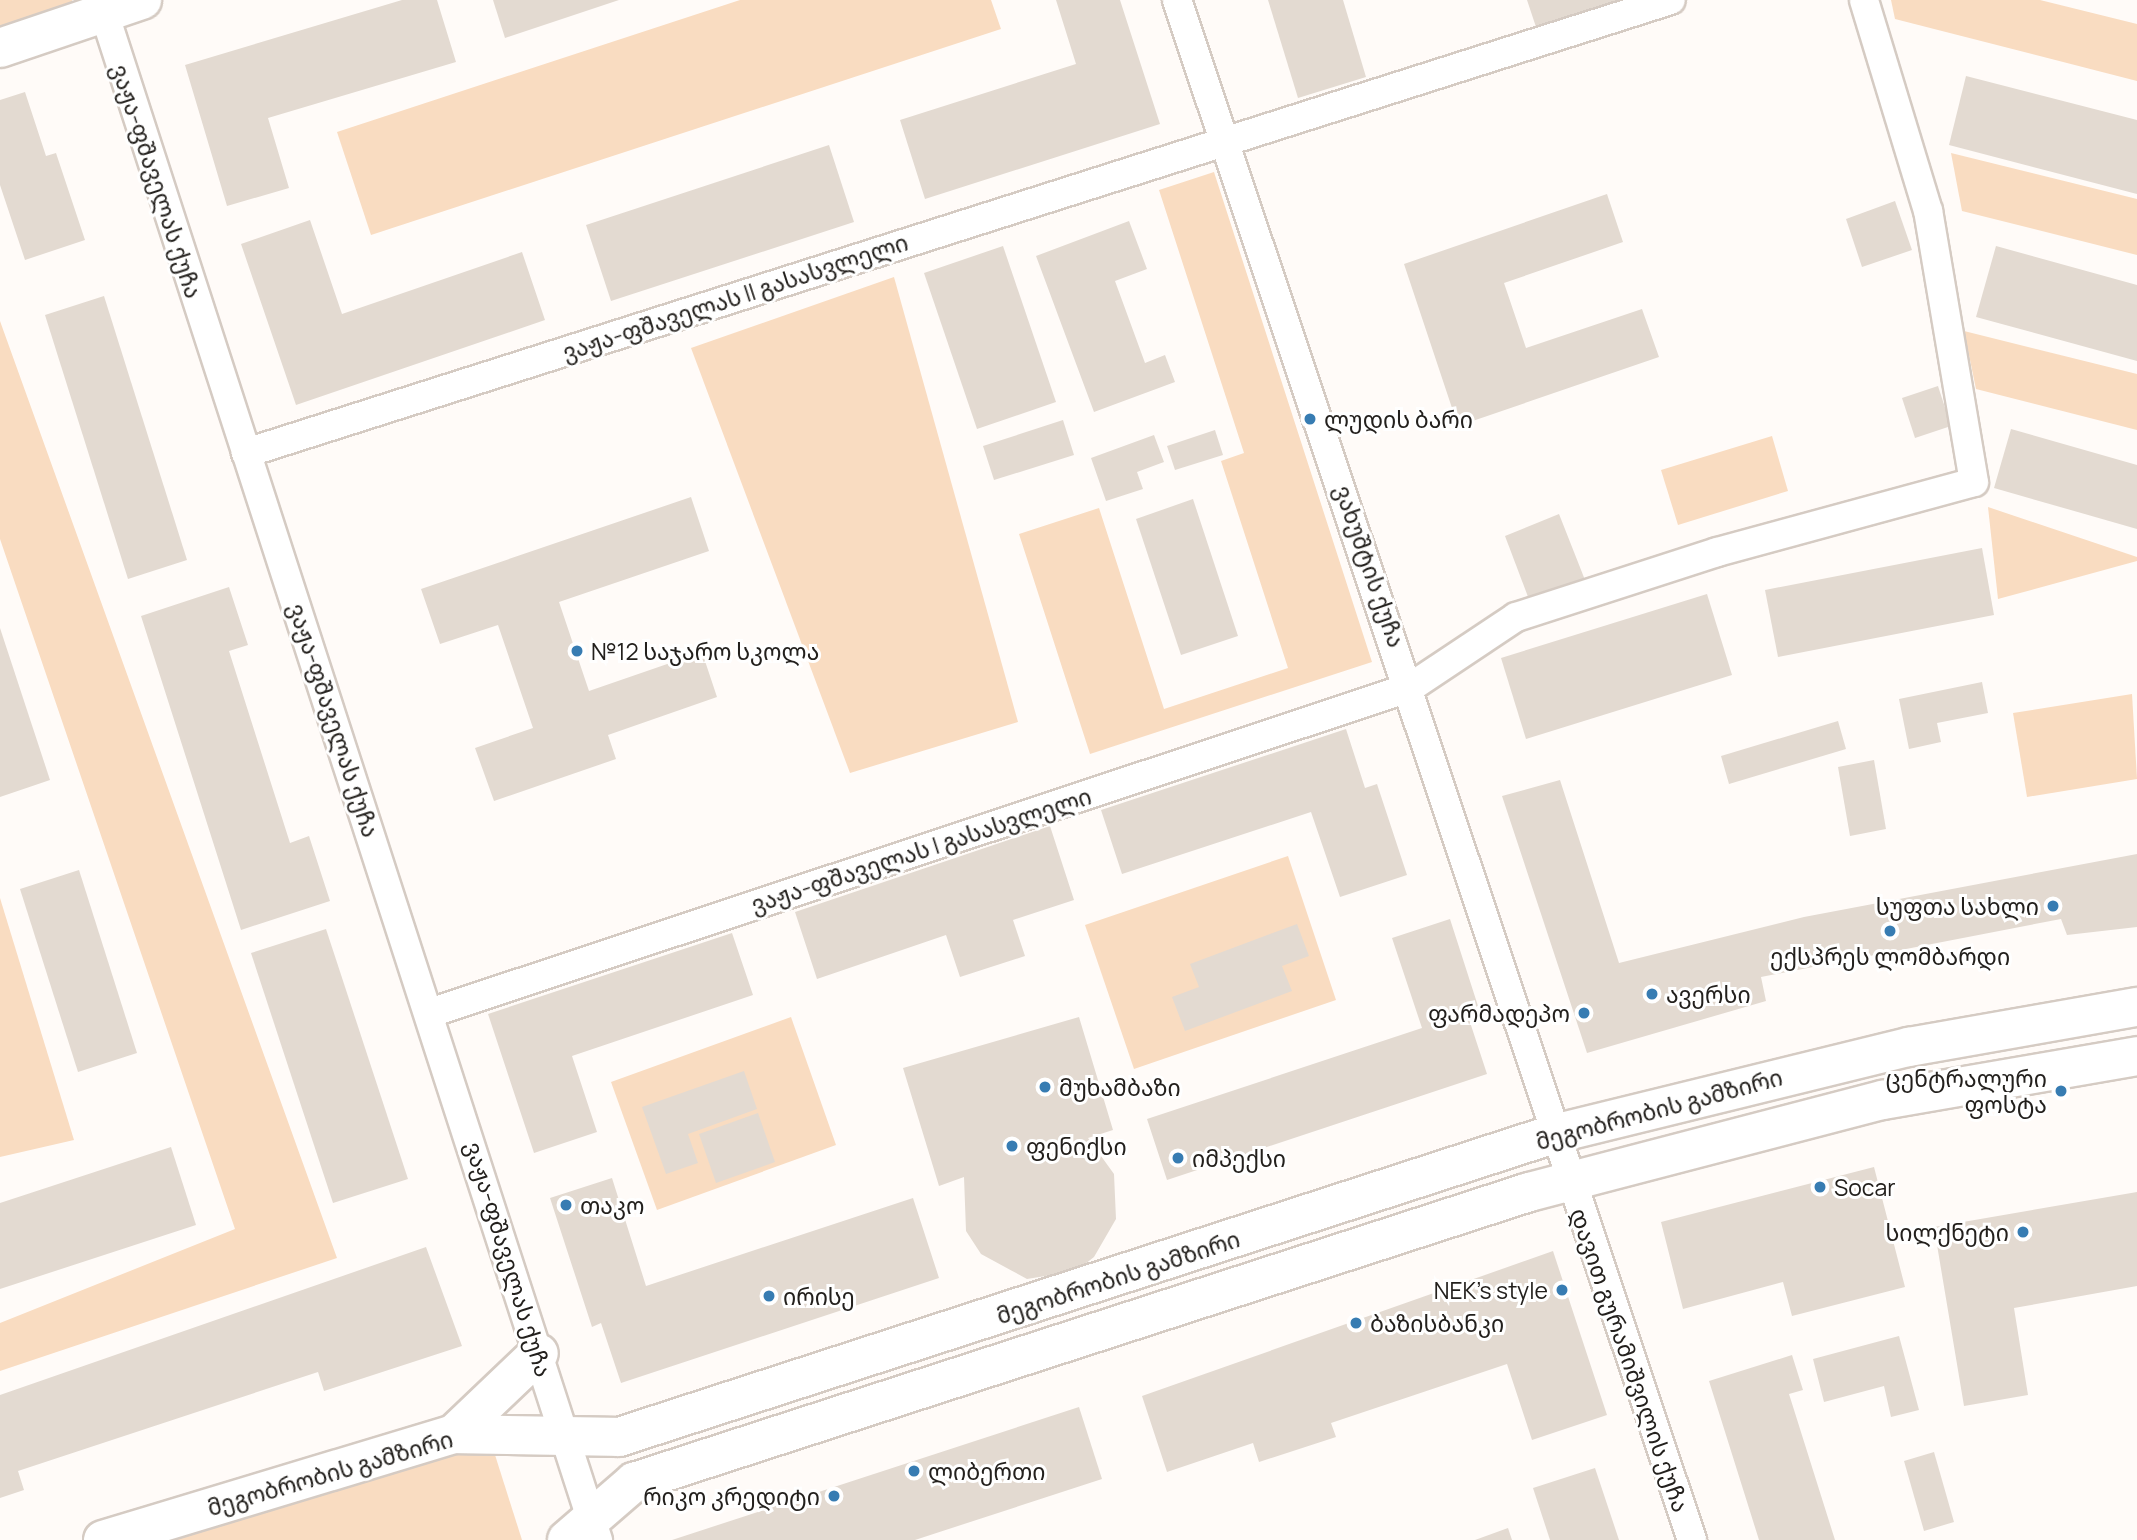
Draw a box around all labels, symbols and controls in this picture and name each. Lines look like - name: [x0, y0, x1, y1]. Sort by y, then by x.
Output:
- street label: ვაჟა-ფშაველას ქუჩა: [106, 60, 208, 302]
- street label: ვაჟა-ფშაველას II გასასვლელი: [559, 228, 911, 366]
- place label: ლუდის ბარი: [1324, 405, 1473, 433]
- marker: ლუდის ბარი: [1302, 411, 1318, 427]
- street label: ვახუშტის ქუჩა: [1329, 481, 1411, 651]
- street label: ვაჟა-ფშაველას ქუჩა: [283, 599, 385, 841]
- place label: №12 საჯარო სკოლა: [591, 637, 819, 665]
- marker: №12 საჯარო სკოლა: [569, 643, 585, 659]
- street label: ვაჟა-ფშაველას I გასასვლელი: [747, 782, 1095, 918]
- place label: სუფთა სახლი: [1876, 892, 2039, 920]
- marker: სუფთა სახლი: [2045, 898, 2061, 914]
- marker: ექსპრეს ლომბარდი: [1882, 923, 1898, 939]
- place label: ექსპრეს ლომბარდი: [1770, 942, 2010, 970]
- place label: ავერსი: [1666, 980, 1751, 1008]
- marker: ავერსი: [1644, 986, 1660, 1002]
- place label: ფარმადეპო: [1428, 999, 1570, 1027]
- marker: ფარმადეპო: [1576, 1005, 1592, 1021]
- street label: მეგობრობის გამზირი: [1533, 1063, 1785, 1155]
- place label: ცენტრალური ფოსტა: [1885, 1064, 2047, 1118]
- place label: მუხამბაზი: [1059, 1073, 1181, 1101]
- marker: მუხამბაზი: [1037, 1079, 1053, 1095]
- marker: ცენტრალური ფოსტა: [2053, 1083, 2069, 1099]
- place label: ფენიქსი: [1026, 1132, 1127, 1160]
- street label: ვაჟა-ფშაველას ქუჩა: [460, 1138, 558, 1380]
- marker: ფენიქსი: [1004, 1138, 1020, 1154]
- place label: იმპექსი: [1192, 1144, 1286, 1172]
- marker: იმპექსი: [1170, 1150, 1186, 1166]
- place label: Socar: [1834, 1173, 1896, 1201]
- marker: Socar: [1812, 1179, 1828, 1195]
- place label: თაკო: [580, 1191, 644, 1219]
- marker: თაკო: [558, 1197, 574, 1213]
- street label: დავით გურამიშვილის ქუჩა: [1565, 1204, 1695, 1516]
- place label: სილქნეტი: [1885, 1218, 2009, 1246]
- marker: სილქნეტი: [2015, 1224, 2031, 1240]
- street label: მეგობრობის გამზირი: [993, 1225, 1243, 1329]
- place label: NEK's style: [1434, 1276, 1548, 1304]
- place label: ირისე: [783, 1282, 855, 1310]
- marker: NEK's style: [1554, 1282, 1570, 1298]
- marker: ირისე: [761, 1288, 777, 1304]
- place label: ბაზისბანკი: [1370, 1309, 1504, 1337]
- marker: ბაზისბანკი: [1348, 1315, 1364, 1331]
- street label: მეგობრობის გამზირი: [204, 1425, 456, 1521]
- place label: ლიბერთი: [928, 1457, 1045, 1485]
- marker: ლიბერთი: [906, 1463, 922, 1479]
- place label: რიკო კრედიტი: [643, 1482, 820, 1510]
- marker: რიკო კრედიტი: [826, 1488, 842, 1504]

